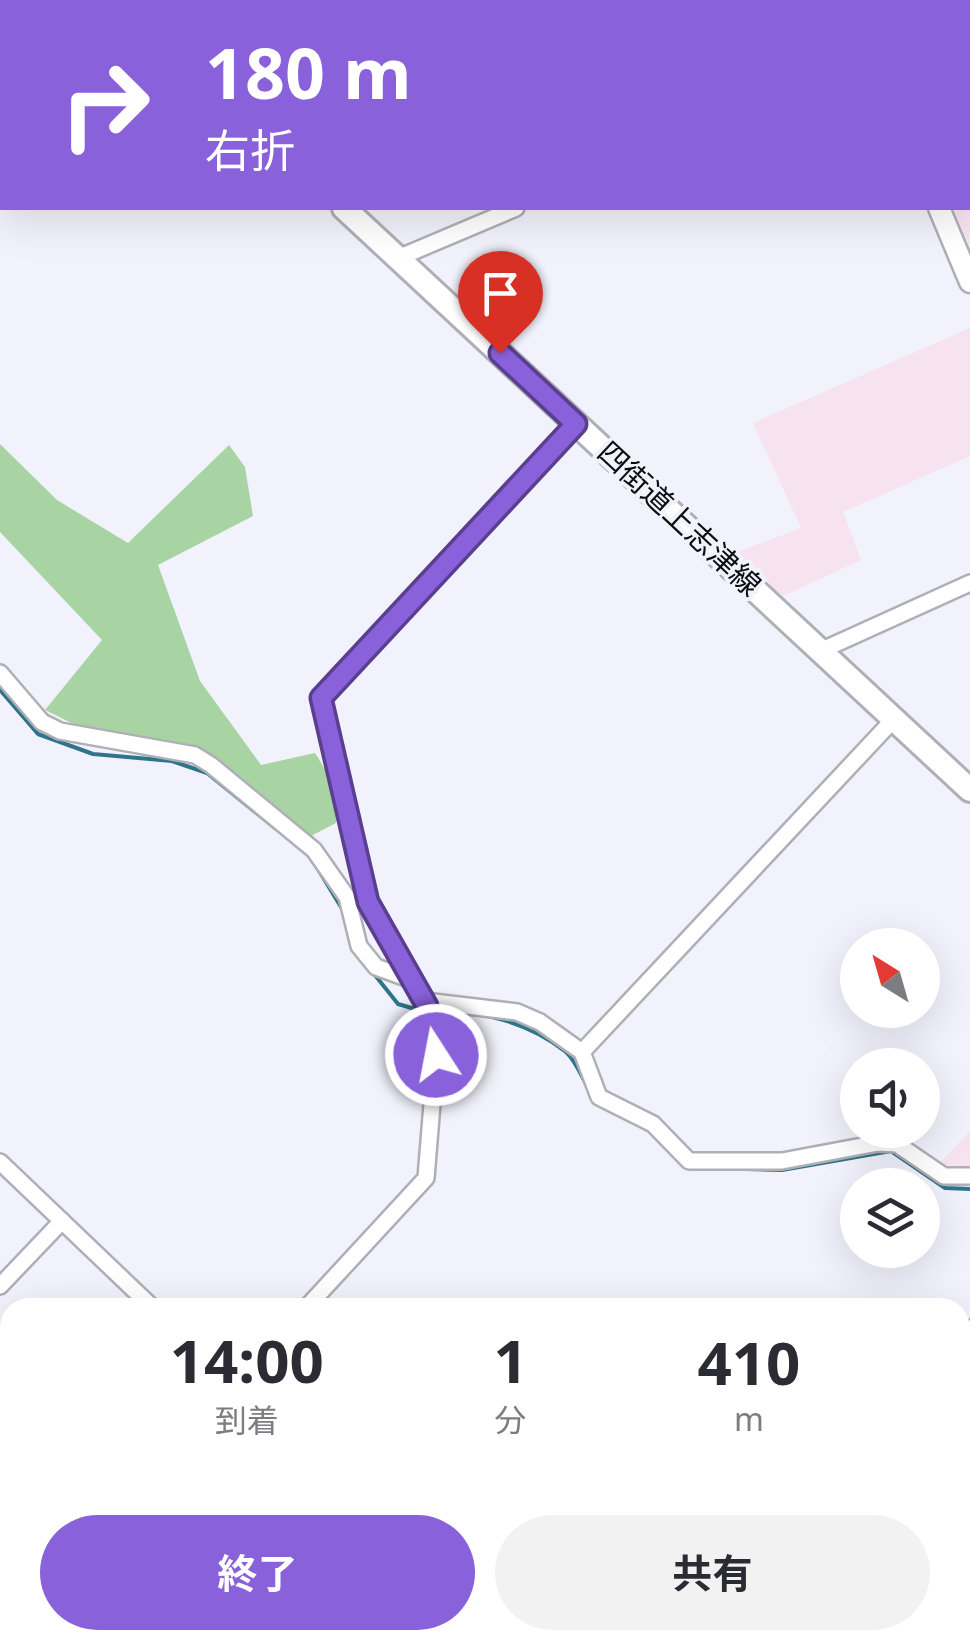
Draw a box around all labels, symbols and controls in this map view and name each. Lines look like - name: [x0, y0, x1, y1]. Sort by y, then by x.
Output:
- text: 180 m: [205, 24, 412, 120]
- icon: right: [40, 40, 170, 170]
- text: 右折: [205, 119, 295, 180]
- pin: [458, 251, 543, 354]
- icon: arrive: [473, 266, 528, 321]
- street label: 四街道上志津線: [589, 431, 771, 605]
- north arrow: [840, 928, 940, 1028]
- map controls: [840, 928, 940, 1268]
- position arrow: [384, 1003, 488, 1107]
- button: sound: [840, 1048, 940, 1148]
- button: layers: [840, 1168, 940, 1268]
- text: 14:00: [170, 1319, 324, 1401]
- text: 1: [493, 1319, 528, 1401]
- text: 410: [697, 1321, 800, 1403]
- text: m: [734, 1397, 764, 1440]
- text: 到着: [215, 1398, 279, 1441]
- text: 分: [495, 1398, 527, 1441]
- button: 終了: [40, 1515, 475, 1630]
- button: 共有: [495, 1515, 930, 1630]

